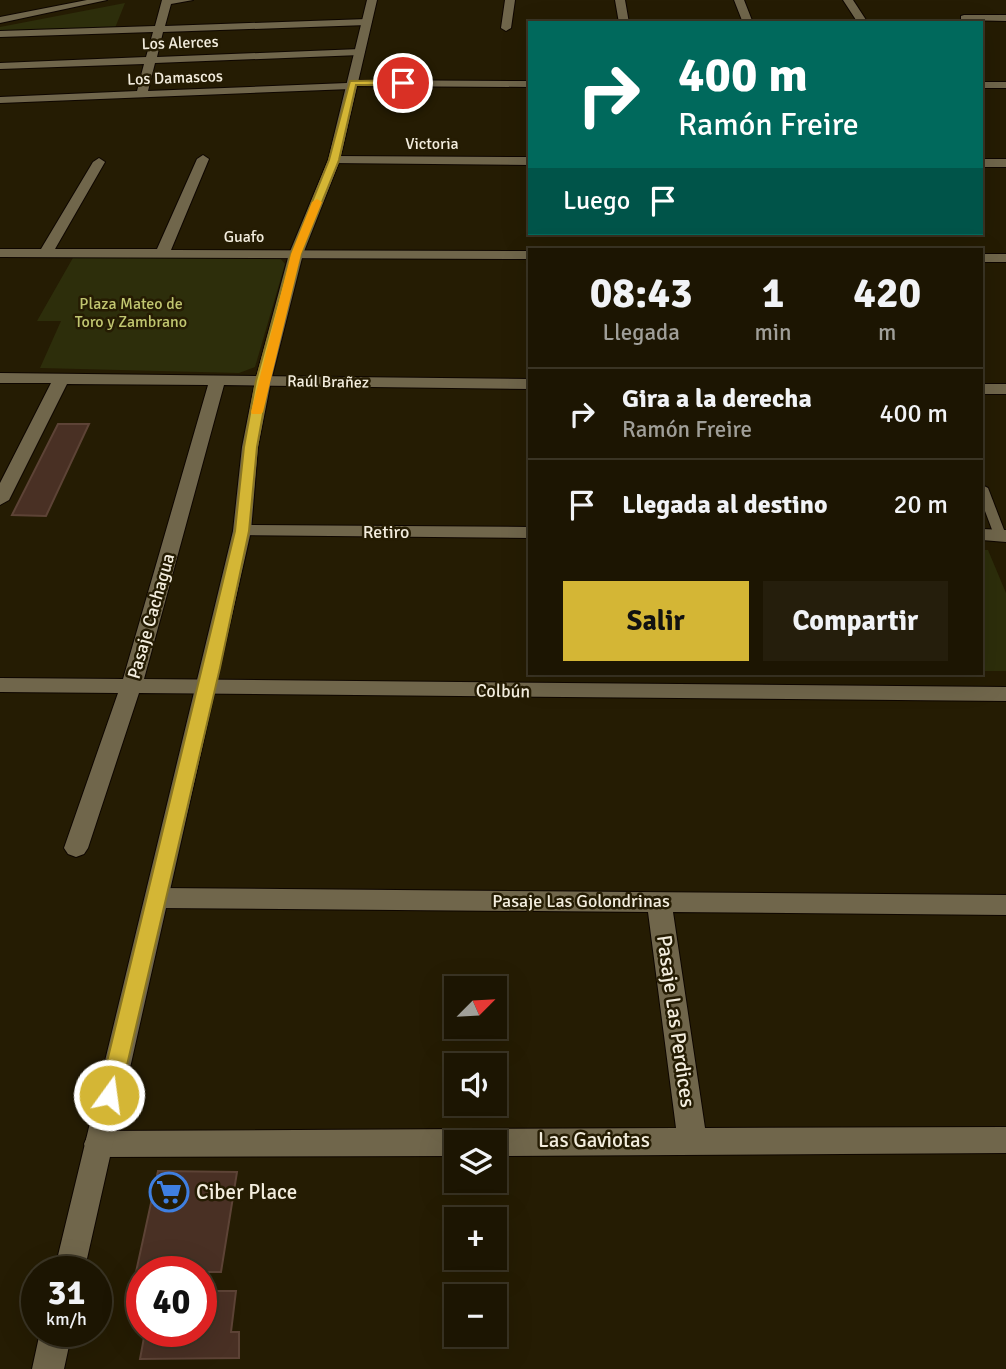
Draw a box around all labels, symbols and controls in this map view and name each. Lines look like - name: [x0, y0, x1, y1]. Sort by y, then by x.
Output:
- street label: Los Alerces: [141, 32, 219, 54]
- text: 400 m: [678, 45, 808, 105]
- icon: right: [563, 49, 654, 140]
- pin: [373, 53, 433, 113]
- icon: arrive: [384, 64, 422, 102]
- street label: Los Damascos: [127, 66, 223, 90]
- text: Ramón Freire: [678, 105, 859, 144]
- street label: Victoria: [405, 134, 459, 154]
- icon: arrive: [644, 182, 682, 220]
- text: Luego: [563, 185, 630, 217]
- street label: Guafo: [224, 227, 264, 247]
- text: 08:43: [590, 268, 693, 319]
- text: 1: [762, 268, 784, 319]
- text: 420: [853, 268, 921, 319]
- park label: Plaza Mateo de Toro y Zambrano: [75, 294, 187, 332]
- text: Llegada: [603, 318, 680, 347]
- text: min: [754, 318, 792, 347]
- text: m: [878, 318, 896, 347]
- street label: Raúl Brañez: [287, 371, 369, 393]
- text: Gira a la derecha: [622, 383, 812, 415]
- icon: right: [563, 395, 601, 433]
- text: 400 m: [879, 398, 948, 430]
- text: Ramón Freire: [622, 415, 752, 444]
- icon: arrive: [563, 486, 601, 524]
- text: Llegada al destino: [622, 489, 828, 521]
- text: 20 m: [893, 489, 948, 521]
- street label: Retiro: [363, 521, 409, 543]
- street label: Pasaje Cachagua: [123, 551, 179, 681]
- button: Salir: [563, 581, 749, 661]
- button: Compartir: [763, 581, 948, 661]
- street label: Colbún: [476, 680, 530, 702]
- street label: Pasaje Las Golondrinas: [492, 890, 670, 912]
- street label: Pasaje Las Perdices: [651, 933, 701, 1109]
- north arrow: [444, 976, 508, 1040]
- map controls: [444, 976, 507, 1347]
- button: sound: [444, 1053, 507, 1116]
- position arrow: [72, 1058, 146, 1132]
- street label: Las Gaviotas: [538, 1127, 650, 1153]
- button: layers: [444, 1130, 507, 1193]
- supermarket icon: Ciber Place: [148, 1171, 190, 1213]
- place label: Ciber Place: [196, 1179, 297, 1205]
- button: +: [444, 1207, 507, 1270]
- speed limit sign: 40: [126, 1256, 217, 1347]
- text: 31: [48, 1271, 85, 1314]
- button: −: [444, 1284, 507, 1347]
- text: km/h: [46, 1308, 87, 1330]

